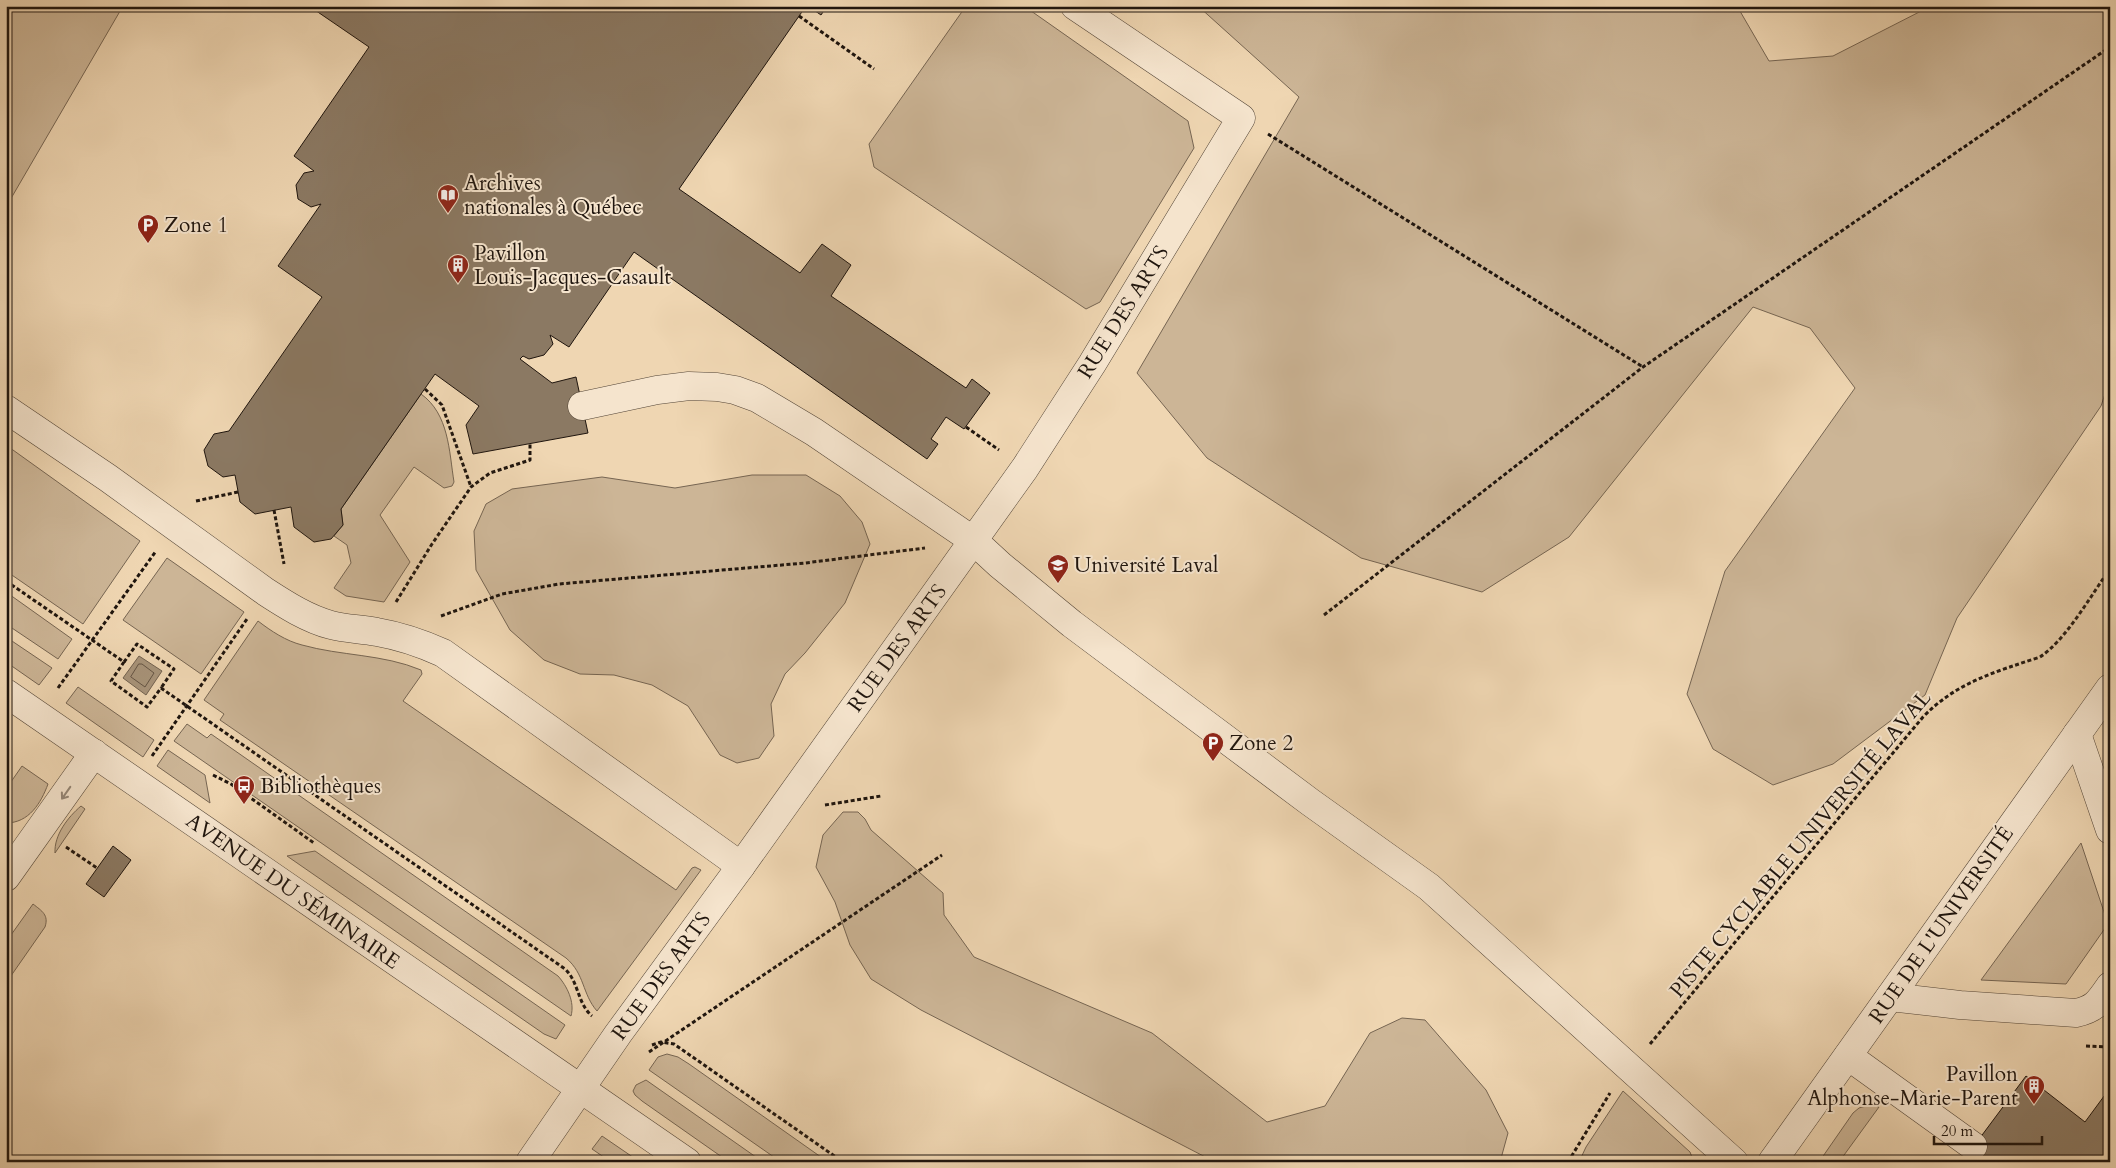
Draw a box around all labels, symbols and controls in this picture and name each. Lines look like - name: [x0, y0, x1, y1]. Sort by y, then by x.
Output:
- place label: Archives nationales à Québec: [464, 169, 642, 222]
- library icon: Archives nationales à Québec: [436, 183, 460, 214]
- place label: Zone 1: [164, 211, 228, 240]
- parking icon: Zone 1: [136, 213, 160, 244]
- place label: Pavillon Louis-Jacques-Casault: [474, 239, 671, 292]
- street label: RUE DES ARTS: [1071, 240, 1176, 384]
- building icon: Pavillon Louis-Jacques-Casault: [446, 253, 470, 284]
- place label: Université Laval: [1074, 551, 1218, 580]
- school or university icon: Université Laval: [1046, 553, 1070, 584]
- street label: RUE DES ARTS: [841, 578, 954, 718]
- street label: PISTE CYCLABLE UNIVERSITÉ LAVAL: [1663, 684, 1938, 1004]
- place label: Zone 2: [1229, 729, 1293, 758]
- parking icon: Zone 2: [1201, 731, 1225, 762]
- place label: Bibliothèques: [260, 772, 381, 801]
- bus stop icon: Bibliothèques: [232, 774, 256, 805]
- one-way arrow: [61, 786, 71, 800]
- street label: AVENUE DU SÉMINAIRE: [180, 806, 405, 976]
- street label: RUE DE L'UNIVERSITÉ: [1862, 821, 2021, 1030]
- street label: RUE DES ARTS: [605, 906, 718, 1046]
- place label: Pavillon Alphonse-Marie-Parent: [1807, 1060, 2018, 1113]
- building icon: Pavillon Alphonse-Marie-Parent: [2022, 1074, 2046, 1105]
- scale bar: [1934, 1113, 2041, 1145]
- text: 20 m: [1941, 1121, 1973, 1141]

